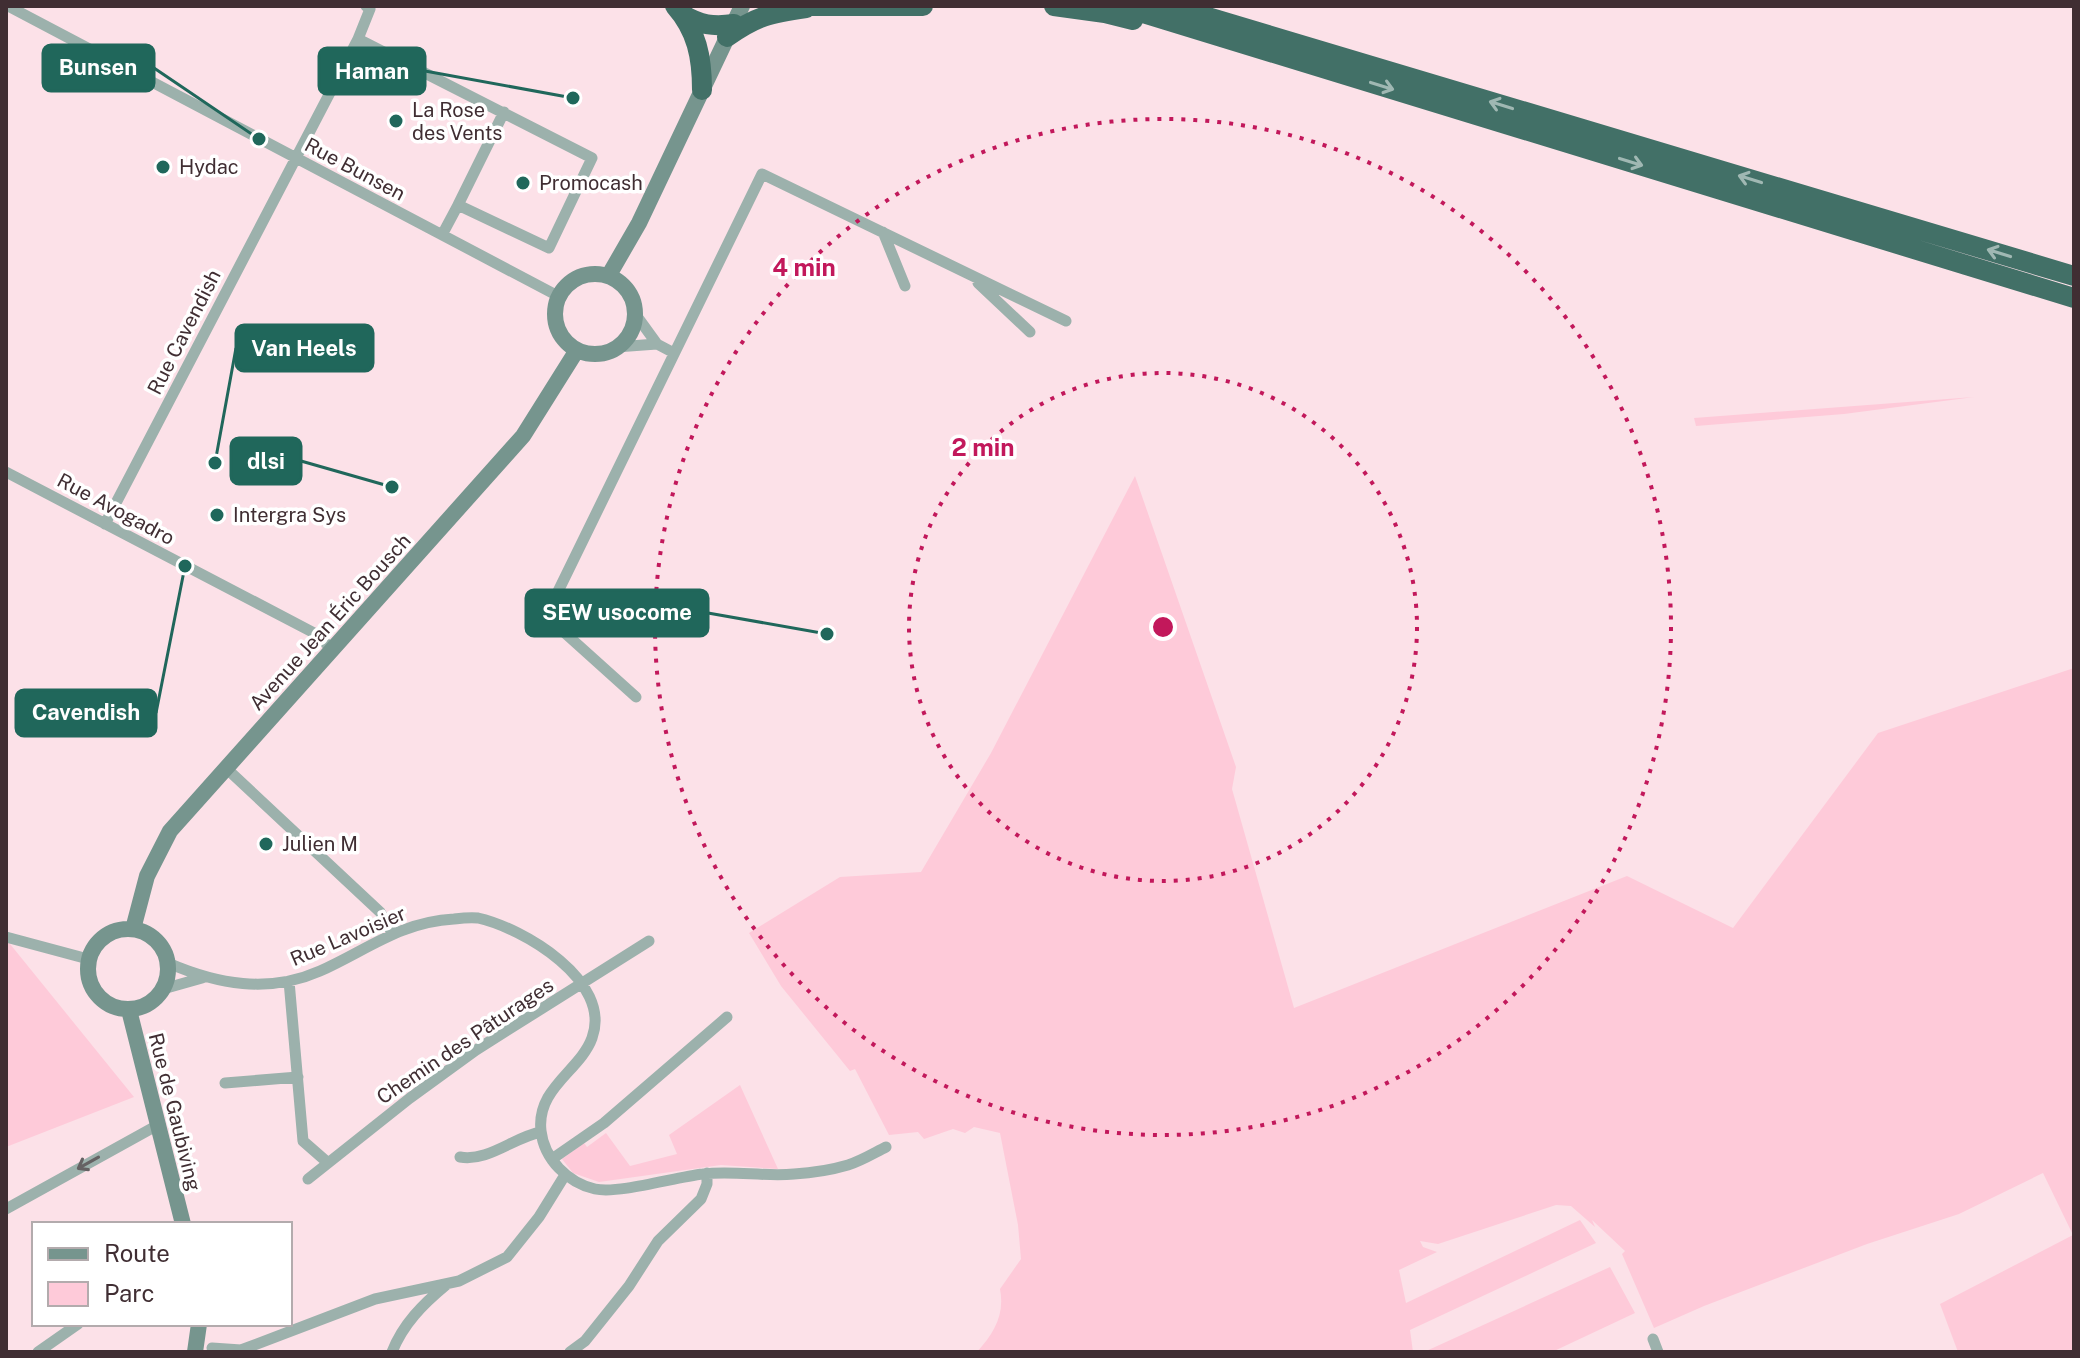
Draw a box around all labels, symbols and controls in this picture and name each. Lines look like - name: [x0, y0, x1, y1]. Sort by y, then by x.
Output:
- callout: Bunsen: [43, 45, 154, 91]
- callout: Haman: [319, 48, 425, 94]
- text: Bunsen: [59, 54, 137, 80]
- text: Haman: [335, 58, 409, 84]
- one-way arrow: [1369, 79, 1395, 94]
- one-way arrow: [1489, 97, 1515, 112]
- place label: La Rose des Vents: [412, 98, 503, 145]
- marker: La Rose des Vents: [387, 112, 405, 130]
- street label: Rue Bunsen: [301, 132, 409, 206]
- place label: Hydac: [179, 155, 239, 179]
- one-way arrow: [1618, 156, 1643, 170]
- marker: Hydac: [154, 158, 172, 176]
- place label: Promocash: [539, 171, 643, 195]
- one-way arrow: [1738, 171, 1764, 186]
- marker: Promocash: [514, 174, 532, 192]
- one-way arrow: [1987, 245, 2013, 260]
- text: 4 min: [772, 253, 836, 281]
- street label: Rue Cavendish: [142, 266, 226, 398]
- callout: Van Heels: [236, 325, 373, 371]
- text: Van Heels: [251, 335, 357, 361]
- text: 2 min: [952, 433, 1014, 461]
- callout: dlsi: [231, 438, 301, 484]
- text: dlsi: [247, 448, 285, 474]
- street label: Rue Avogadro: [53, 468, 179, 550]
- place label: Intergra Sys: [233, 503, 346, 527]
- marker: Intergra Sys: [208, 506, 226, 524]
- street label: Avenue Jean Éric Bousch: [244, 528, 416, 715]
- callout: SEW usocome: [526, 590, 708, 636]
- text: SEW usocome: [542, 599, 692, 625]
- centre of rings: [1149, 613, 1177, 641]
- callout: Cavendish: [16, 690, 156, 736]
- text: Cavendish: [32, 699, 140, 725]
- place label: Julien M: [282, 832, 358, 856]
- marker: Julien M: [257, 835, 275, 853]
- street label: Rue Lavoisier: [287, 901, 410, 971]
- street label: Chemin des Pâturages: [372, 973, 558, 1109]
- street label: Rue de Gaubiving: [144, 1030, 206, 1194]
- one-way arrow: [77, 1156, 100, 1172]
- legend: [32, 1222, 292, 1326]
- text: Route: [104, 1239, 170, 1267]
- text: Parc: [104, 1279, 155, 1307]

